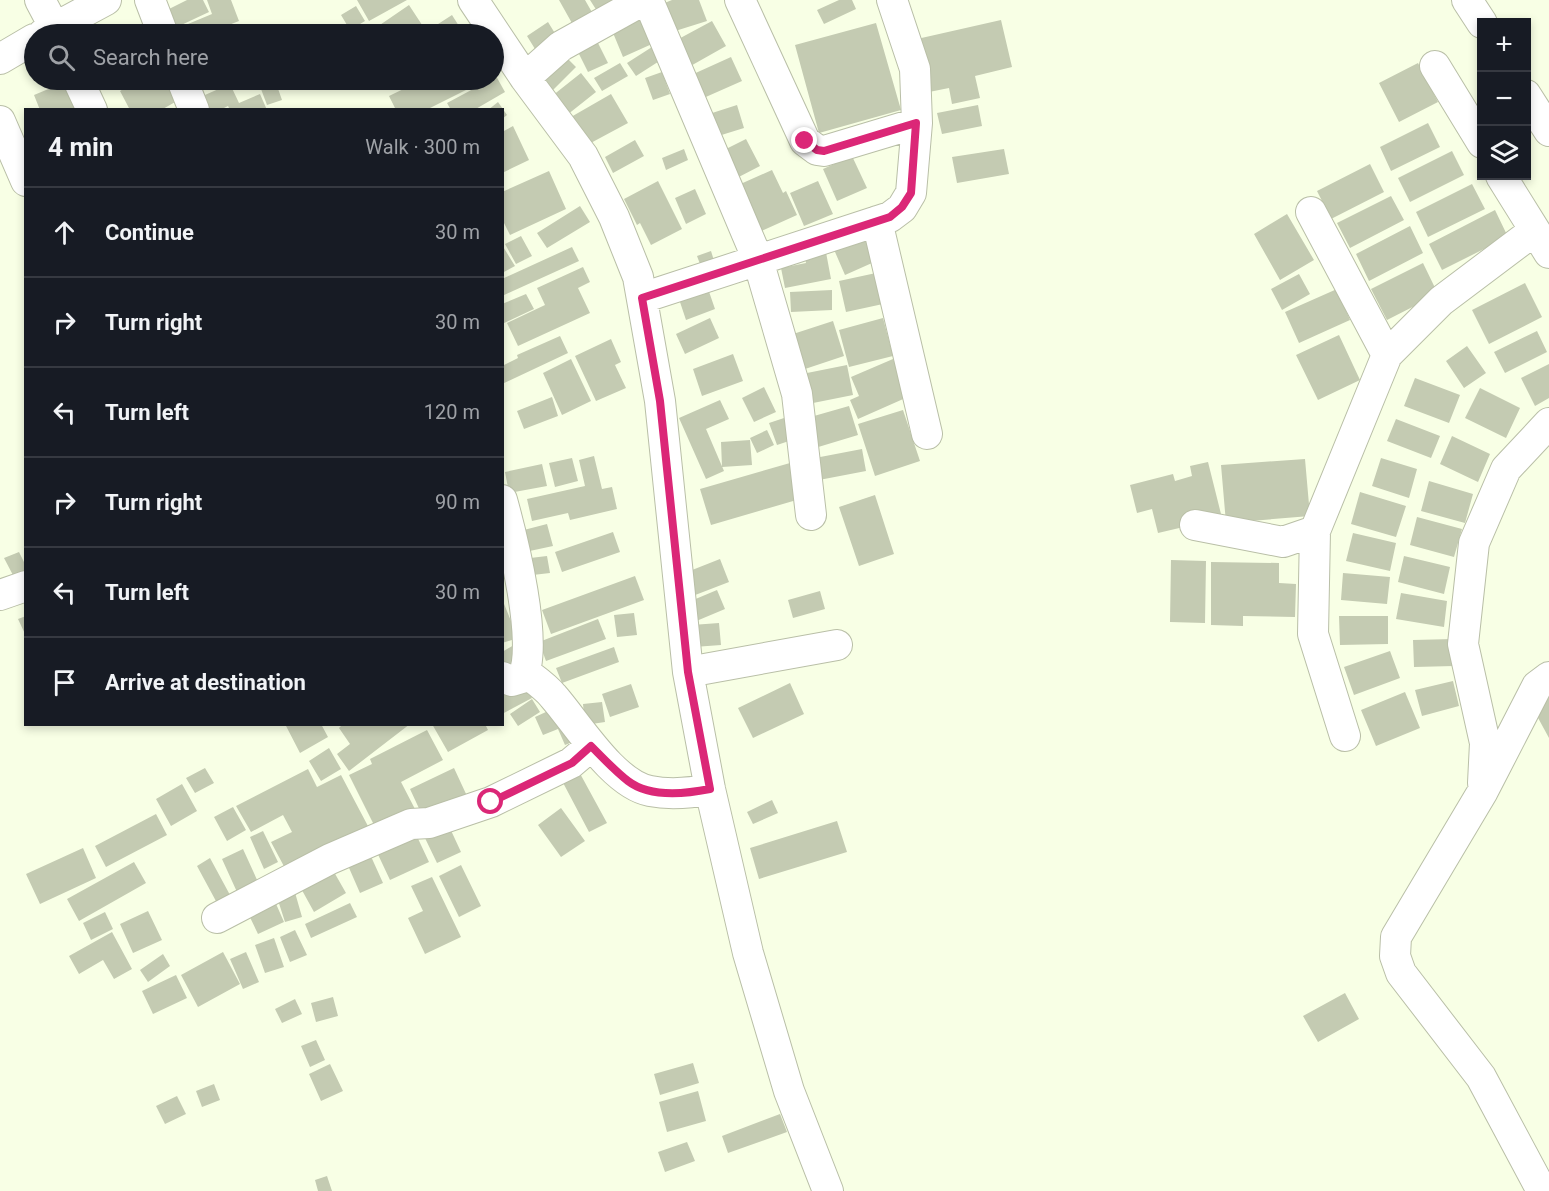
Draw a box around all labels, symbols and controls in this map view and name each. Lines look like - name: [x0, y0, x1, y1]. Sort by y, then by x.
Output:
- map controls: [1477, 18, 1531, 180]
- button: +: [1477, 18, 1531, 72]
- search box: [24, 24, 504, 90]
- icon: search: [45, 41, 78, 74]
- text: Search here: [93, 45, 209, 70]
- button: −: [1477, 72, 1531, 126]
- button: layers: [1477, 126, 1531, 180]
- route end: [791, 127, 817, 153]
- text: 4 min: [48, 132, 113, 162]
- text: Walk · 300 m: [365, 135, 480, 159]
- icon: ahead: [48, 216, 81, 249]
- text: Continue: [105, 220, 194, 245]
- text: 30 m: [435, 220, 480, 244]
- icon: right: [48, 306, 81, 339]
- text: Turn right: [105, 310, 202, 335]
- text: 30 m: [435, 310, 480, 334]
- icon: left: [48, 396, 81, 429]
- text: Turn left: [105, 400, 189, 425]
- text: 120 m: [424, 400, 480, 424]
- icon: right: [48, 486, 81, 519]
- text: Turn right: [105, 490, 202, 515]
- text: 90 m: [435, 490, 480, 514]
- icon: left: [48, 576, 81, 609]
- text: Turn left: [105, 580, 189, 605]
- text: 30 m: [435, 580, 480, 604]
- icon: arrive: [48, 666, 81, 699]
- text: Arrive at destination: [105, 670, 306, 695]
- route start: [477, 788, 503, 814]

